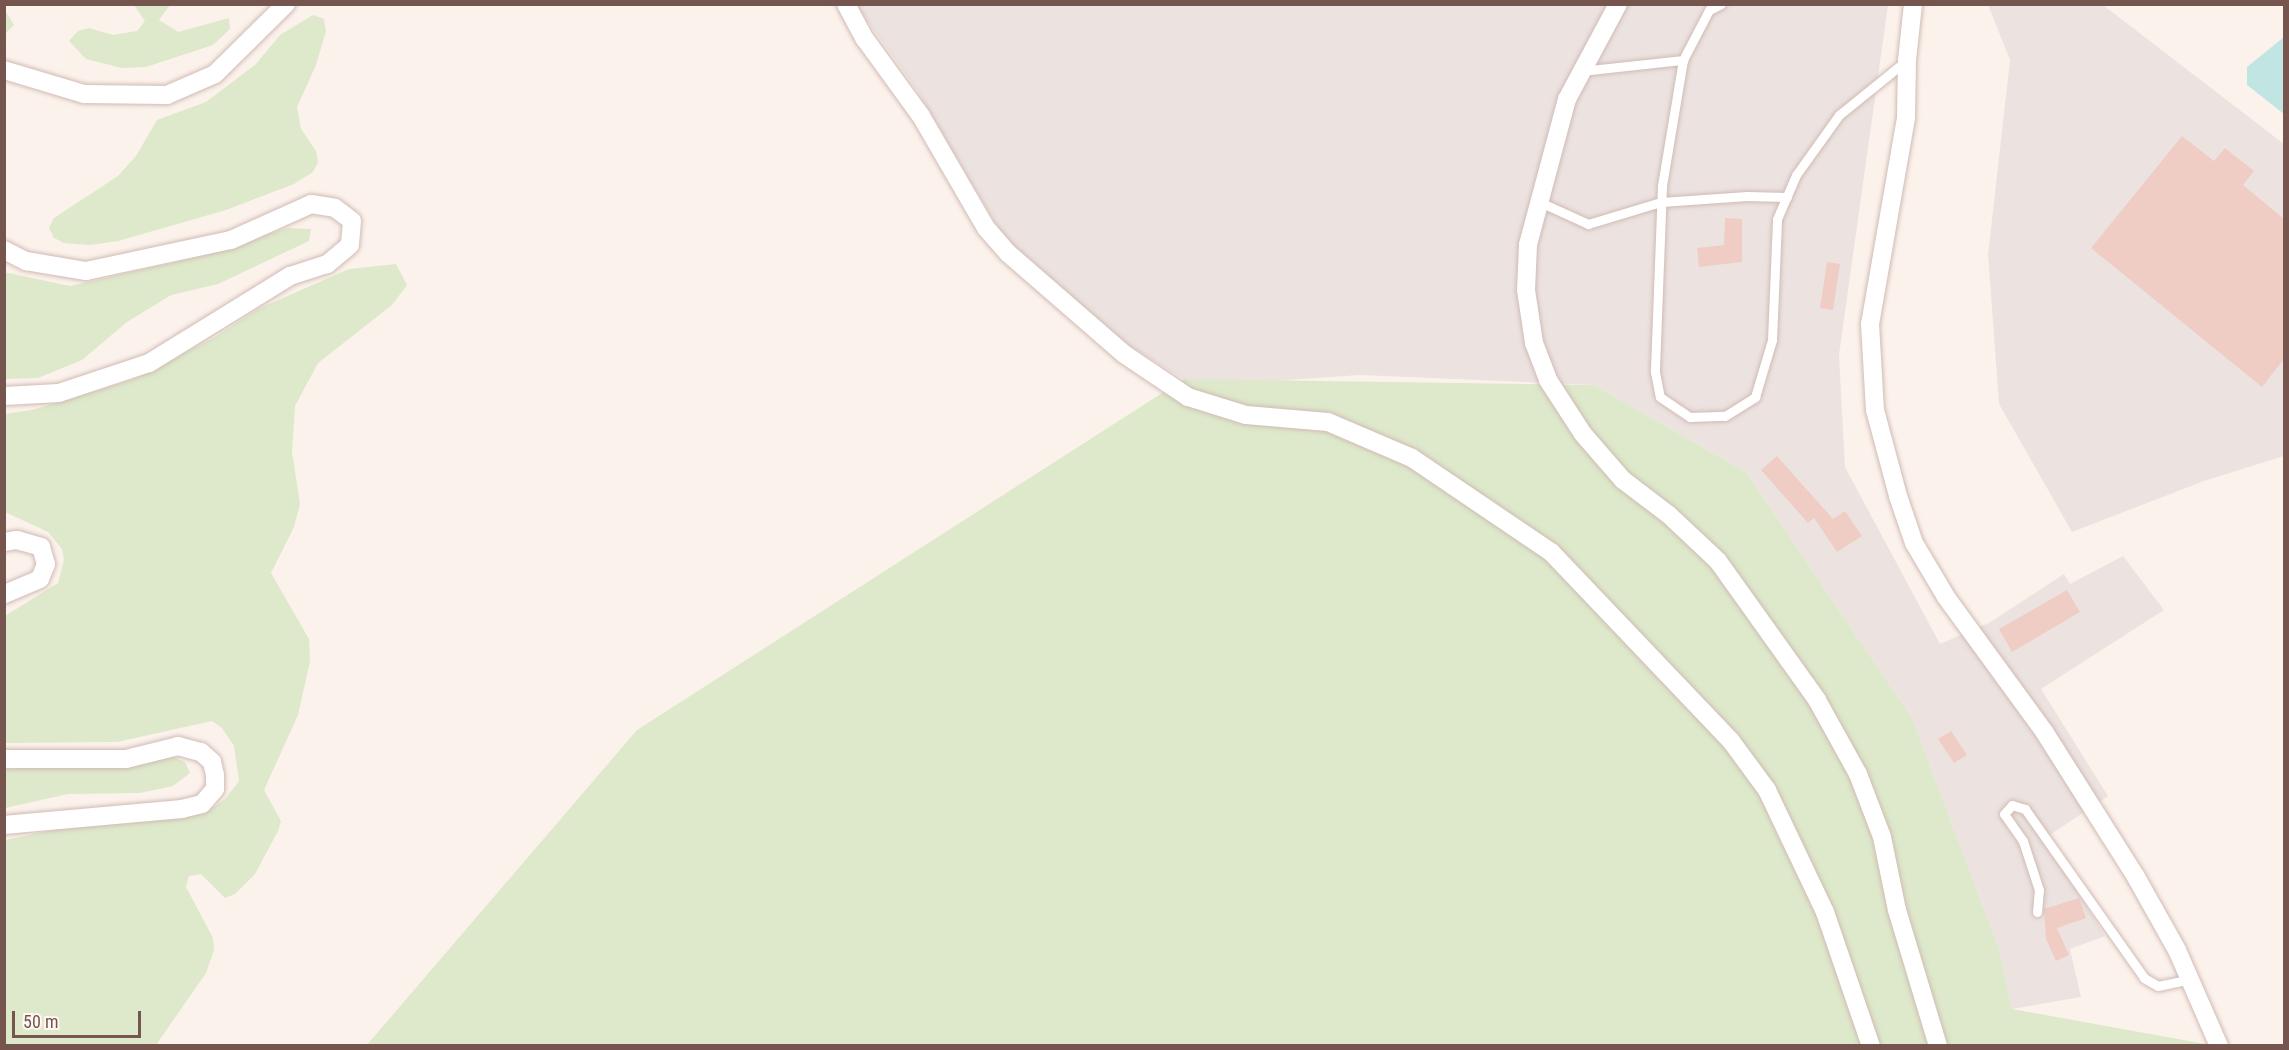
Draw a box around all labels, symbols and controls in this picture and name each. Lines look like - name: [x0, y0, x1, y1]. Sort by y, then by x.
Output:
- scale bar: [15, 999, 144, 1037]
- text: 50 m: [23, 1011, 58, 1032]

